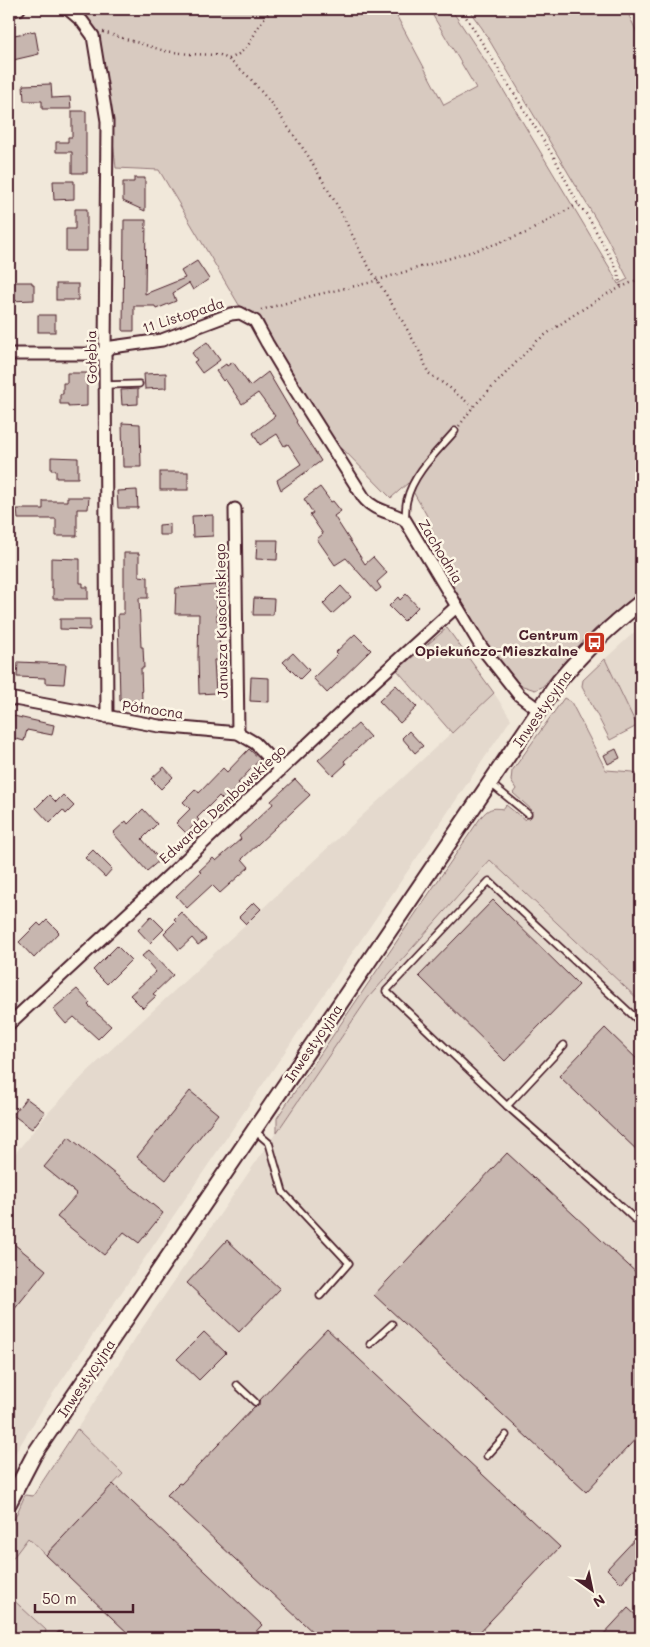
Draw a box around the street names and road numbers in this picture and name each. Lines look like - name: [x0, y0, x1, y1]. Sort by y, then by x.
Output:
- street label: 11 Listopada: [140, 293, 226, 337]
- street label: Gołębia: [81, 330, 101, 384]
- street label: Zachodnia: [414, 515, 468, 587]
- street label: Janusza Kusocińskiego: [210, 543, 232, 699]
- street label: Inwestycyjna: [508, 666, 576, 750]
- street label: Północna: [121, 695, 185, 723]
- street label: Edwarda Dembowskiego: [155, 740, 289, 868]
- street label: Inwestycyjna: [280, 1000, 346, 1086]
- street label: Inwestycyjna: [53, 1335, 119, 1421]

